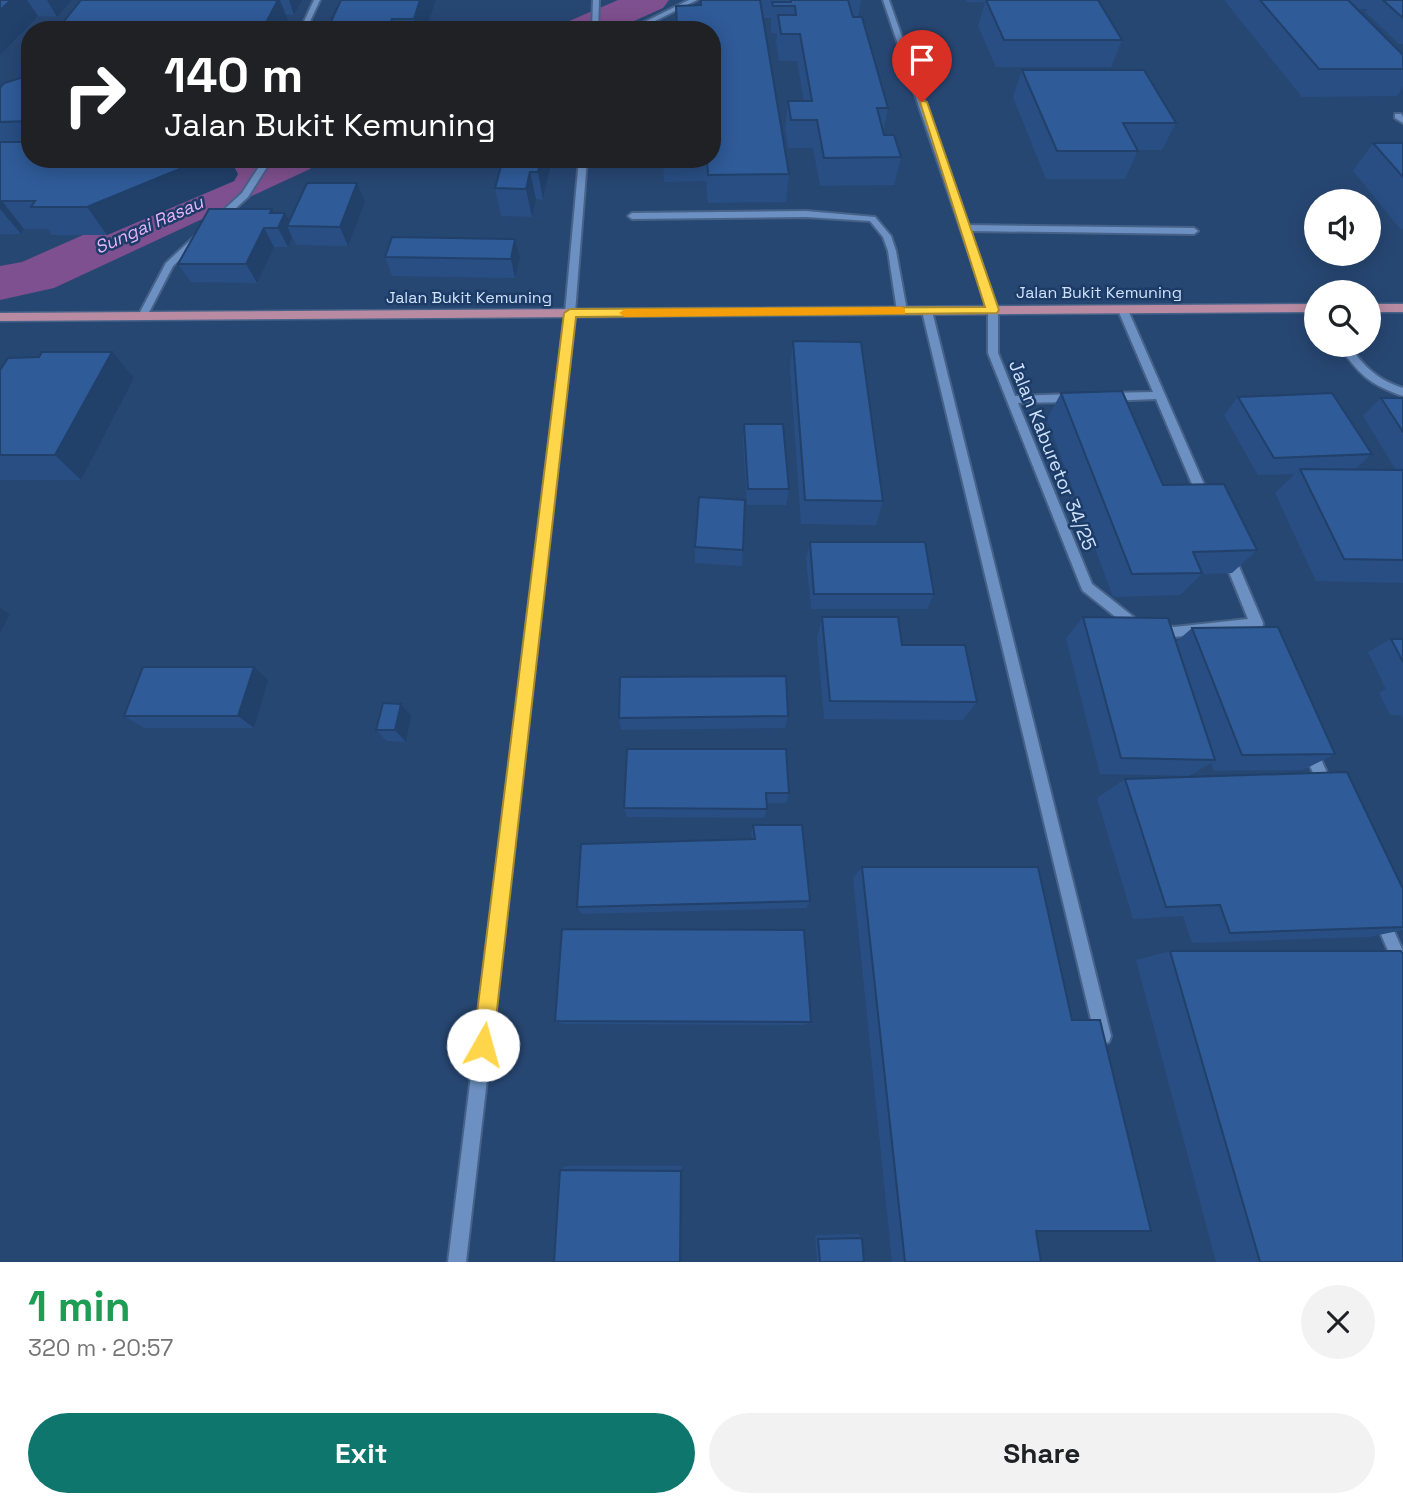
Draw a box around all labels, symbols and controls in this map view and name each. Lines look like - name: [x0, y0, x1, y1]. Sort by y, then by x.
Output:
- pin: [892, 30, 952, 102]
- icon: arrive: [903, 41, 941, 79]
- text: 140 m: [164, 44, 303, 106]
- icon: right: [49, 49, 140, 140]
- text: Jalan Bukit Kemuning: [164, 105, 496, 145]
- map controls: [1304, 189, 1381, 357]
- button: sound: [1304, 189, 1381, 266]
- water label: Sungai Rasau: [91, 190, 207, 259]
- button: search: [1304, 280, 1381, 357]
- street label: Jalan Bukit Kemuning: [1016, 282, 1182, 303]
- street label: Jalan Bukit Kemuning: [386, 287, 552, 308]
- street label: Jalan Kaburetor 34/25: [1003, 356, 1102, 554]
- position arrow: [446, 1008, 520, 1082]
- text: 1 min: [28, 1280, 131, 1333]
- button: close: [1301, 1285, 1375, 1359]
- text: 320 m · 20:57: [28, 1333, 173, 1363]
- button: Exit: [28, 1413, 695, 1493]
- button: Share: [709, 1413, 1375, 1493]

